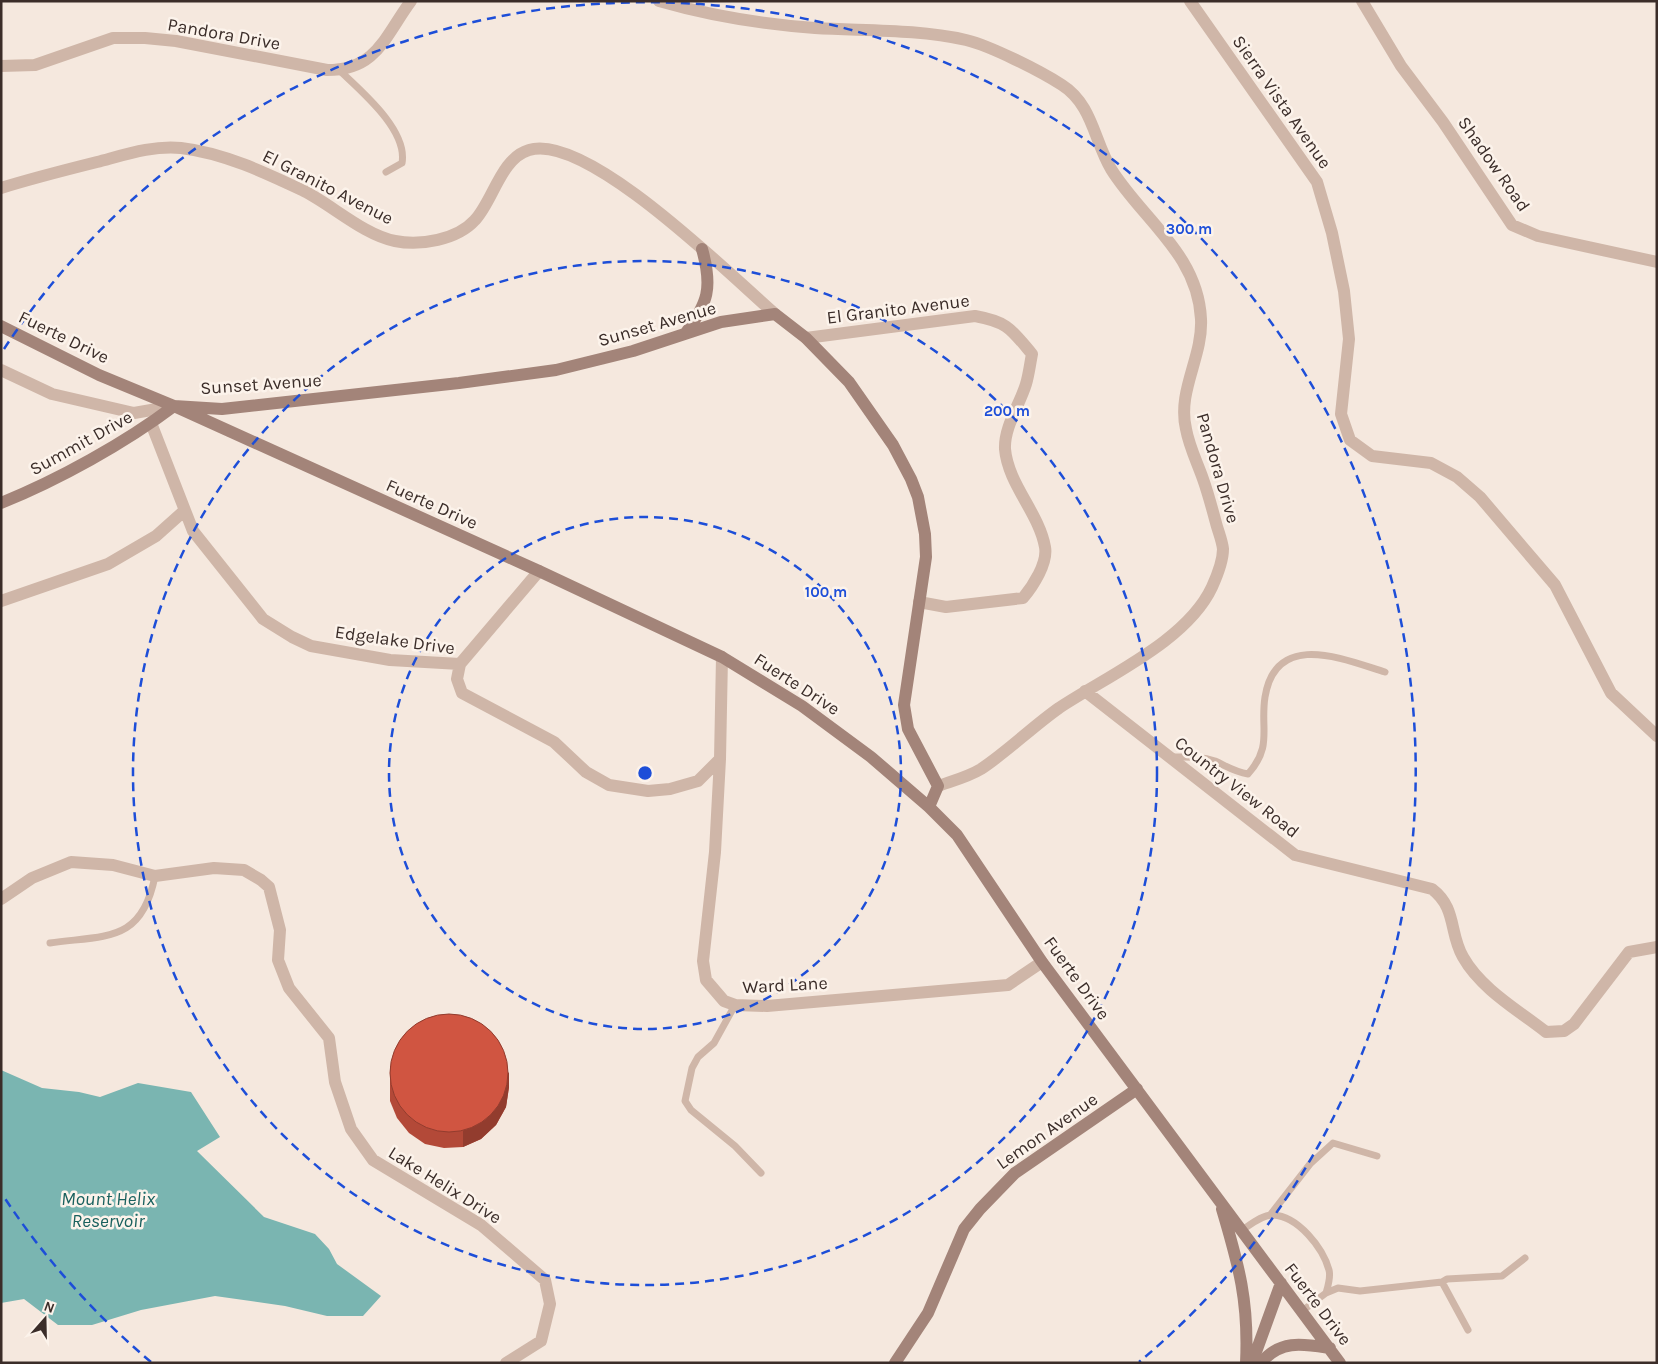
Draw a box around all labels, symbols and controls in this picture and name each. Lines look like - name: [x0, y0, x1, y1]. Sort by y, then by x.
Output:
- street label: Pandora Drive: [166, 13, 282, 55]
- street label: Sierra Vista Avenue: [1228, 31, 1336, 173]
- street label: Shadow Road: [1453, 112, 1535, 216]
- street label: El Granito Avenue: [259, 145, 397, 229]
- text: 300 m: [1166, 220, 1212, 238]
- street label: El Granito Avenue: [825, 289, 971, 329]
- street label: Sunset Avenue: [596, 297, 718, 351]
- street label: Fuerte Drive: [15, 306, 113, 368]
- street label: Sunset Avenue: [200, 369, 322, 399]
- text: 200 m: [984, 402, 1030, 420]
- street label: Summit Drive: [26, 406, 136, 480]
- street label: Pandora Drive: [1192, 410, 1244, 526]
- street label: Fuerte Drive: [383, 474, 481, 534]
- text: 100 m: [805, 583, 847, 601]
- street label: Edgelake Drive: [334, 621, 456, 659]
- street label: Fuerte Drive: [750, 648, 844, 720]
- street label: Country View Road: [1170, 732, 1304, 842]
- centre of rings: [636, 764, 654, 782]
- street label: Fuerte Drive: [1039, 932, 1115, 1024]
- street label: Ward Lane: [742, 972, 828, 998]
- street label: Lemon Avenue: [992, 1088, 1102, 1174]
- street label: Lake Helix Drive: [384, 1141, 506, 1229]
- water label: Mount Helix Reservoir: [61, 1188, 156, 1232]
- street label: Fuerte Drive: [1280, 1258, 1356, 1350]
- north arrow: [20, 1294, 70, 1344]
- text: N: [42, 1298, 57, 1317]

